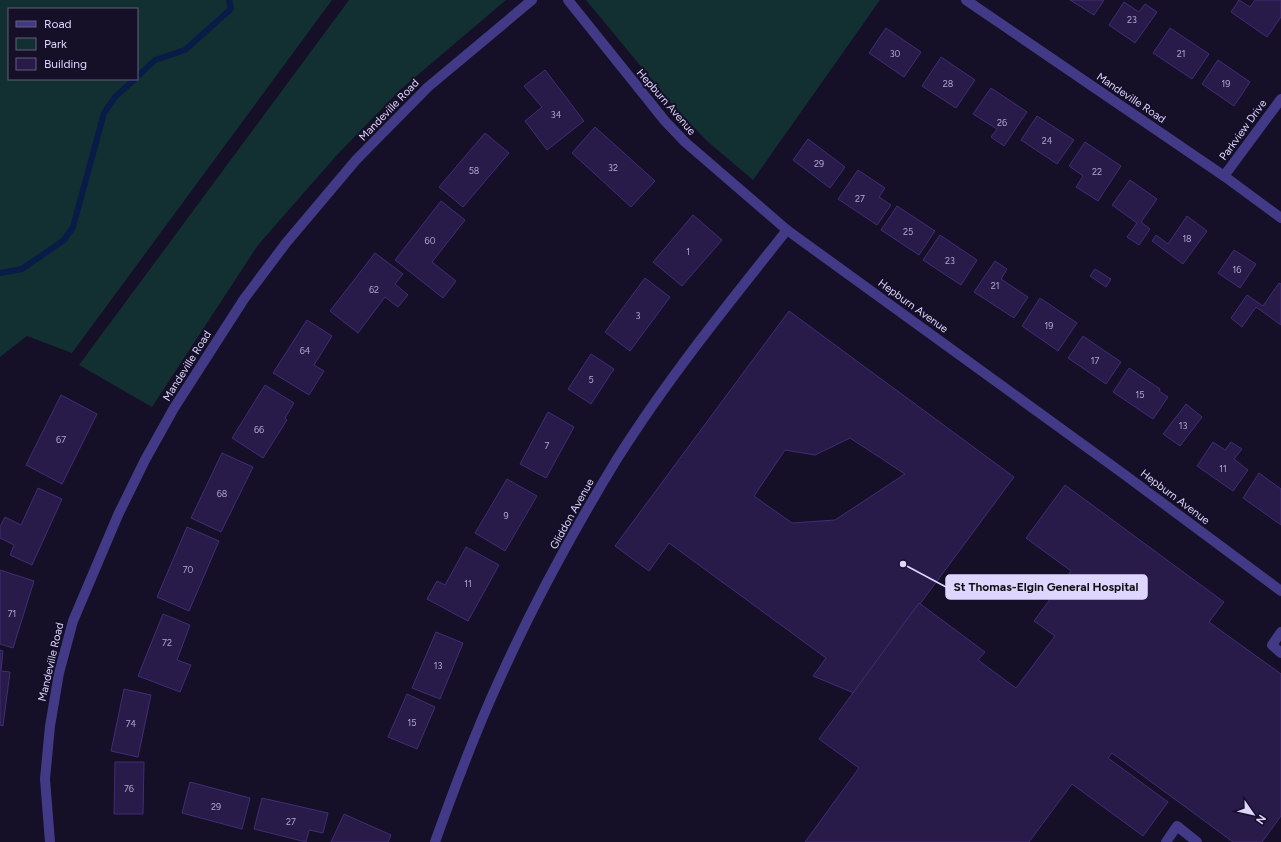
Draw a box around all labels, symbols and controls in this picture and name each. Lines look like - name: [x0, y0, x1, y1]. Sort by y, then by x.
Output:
- legend: [8, 8, 138, 80]
- house number: 23: [1127, 14, 1137, 25]
- text: Road: [44, 17, 72, 31]
- text: Park: [44, 37, 67, 51]
- house number: 30: [890, 48, 901, 59]
- house number: 21: [1177, 48, 1185, 59]
- text: Building: [44, 57, 87, 71]
- street label: Hepburn Avenue: [634, 66, 698, 138]
- street label: Mandeville Road: [1094, 70, 1168, 126]
- street label: Mandeville Road: [356, 77, 422, 143]
- house number: 28: [943, 78, 954, 89]
- house number: 19: [1222, 78, 1230, 89]
- street label: Parkview Drive: [1217, 97, 1269, 163]
- house number: 34: [551, 109, 562, 120]
- house number: 26: [997, 117, 1007, 128]
- house number: 24: [1042, 135, 1053, 146]
- house number: 29: [814, 158, 824, 169]
- house number: 32: [608, 162, 618, 173]
- house number: 58: [469, 165, 480, 176]
- house number: 22: [1092, 166, 1102, 177]
- house number: 27: [855, 193, 865, 204]
- house number: 25: [903, 226, 913, 237]
- house number: 18: [1182, 233, 1192, 244]
- house number: 60: [425, 235, 436, 246]
- house number: 1: [686, 246, 690, 257]
- house number: 23: [945, 255, 955, 266]
- house number: 16: [1233, 264, 1241, 275]
- street label: Hepburn Avenue: [876, 276, 950, 336]
- house number: 21: [991, 280, 999, 291]
- house number: 62: [369, 284, 379, 295]
- house number: 3: [636, 310, 641, 321]
- house number: 19: [1045, 320, 1053, 331]
- street label: Mandeville Road: [160, 328, 214, 404]
- house number: 64: [300, 345, 311, 356]
- house number: 17: [1091, 355, 1099, 366]
- house number: 5: [588, 374, 594, 385]
- house number: 15: [1136, 389, 1144, 400]
- house number: 13: [1179, 420, 1187, 431]
- house number: 66: [254, 424, 264, 435]
- house number: 67: [56, 434, 66, 445]
- house number: 7: [545, 440, 550, 451]
- house number: 11: [1219, 463, 1227, 474]
- street label: Hepburn Avenue: [1138, 467, 1212, 527]
- street label: Gliddon Avenue: [547, 476, 597, 552]
- house number: 68: [217, 488, 228, 499]
- house number: 9: [503, 510, 509, 521]
- house number: 70: [183, 564, 194, 575]
- callout: St Thomas-Elgin General Hospital: [946, 575, 1147, 599]
- house number: 11: [464, 578, 472, 589]
- text: St Thomas-Elgin General Hospital: [954, 580, 1139, 594]
- house number: 71: [8, 608, 16, 619]
- street label: Mandeville Road: [36, 621, 66, 703]
- house number: 72: [162, 637, 172, 648]
- house number: 13: [434, 660, 442, 671]
- house number: 15: [408, 717, 416, 728]
- house number: 74: [126, 718, 137, 729]
- house number: 76: [124, 783, 134, 794]
- north arrow: [1233, 794, 1273, 834]
- house number: 29: [211, 801, 221, 812]
- text: N: [1253, 812, 1269, 826]
- house number: 27: [286, 816, 296, 827]

